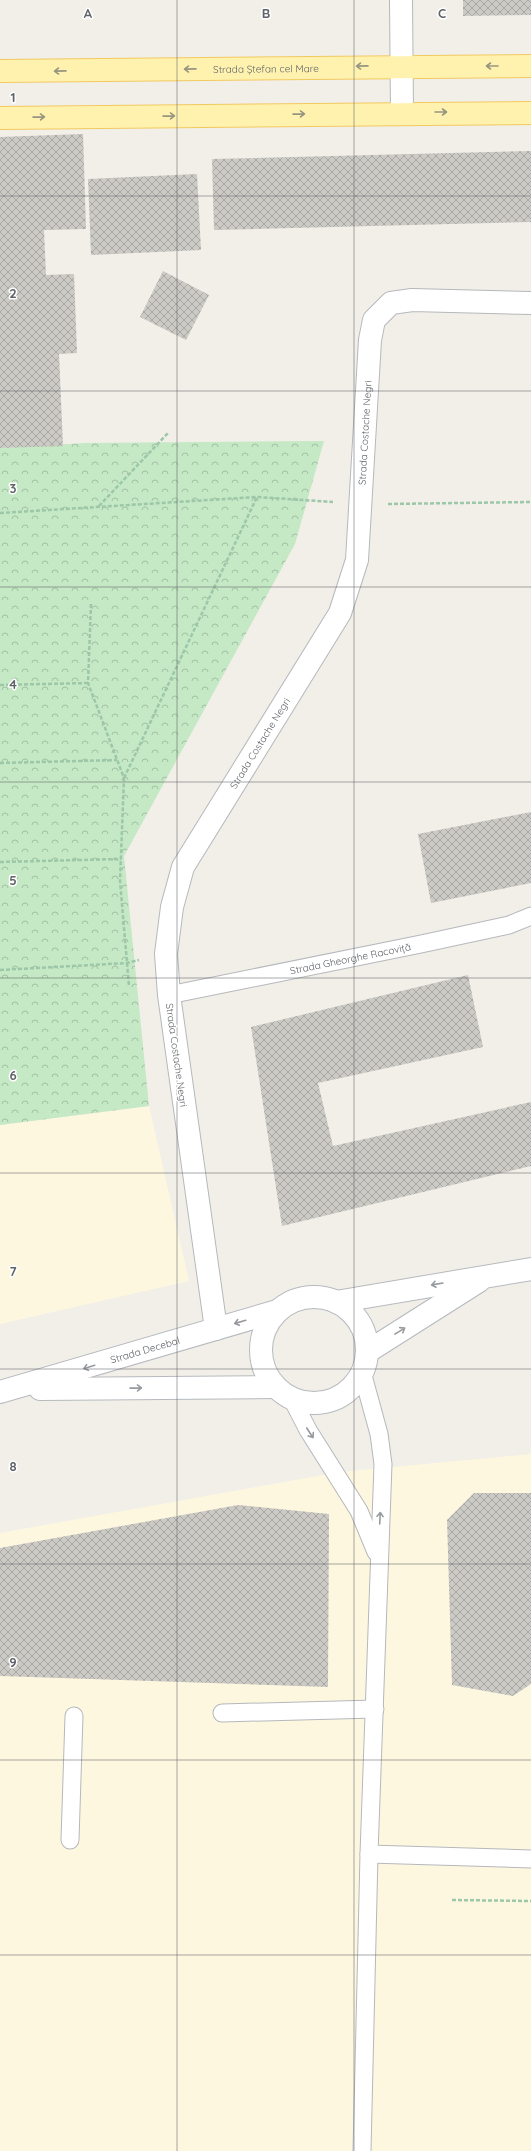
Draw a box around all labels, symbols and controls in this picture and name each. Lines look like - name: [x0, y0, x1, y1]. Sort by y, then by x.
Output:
- text: A: [84, 5, 93, 21]
- text: B: [262, 5, 270, 21]
- text: C: [438, 5, 446, 21]
- street label: Strada Ștefan cel Mare: [213, 62, 319, 76]
- one-way arrow: [486, 62, 499, 70]
- one-way arrow: [356, 63, 369, 70]
- one-way arrow: [184, 65, 197, 73]
- one-way arrow: [54, 67, 67, 74]
- text: 1: [10, 89, 16, 105]
- one-way arrow: [434, 108, 447, 116]
- one-way arrow: [292, 110, 305, 118]
- one-way arrow: [162, 112, 175, 119]
- one-way arrow: [32, 113, 45, 121]
- text: 2: [9, 285, 17, 301]
- street label: Strada Costache Negri: [355, 380, 375, 485]
- text: 3: [10, 480, 17, 496]
- text: 4: [9, 676, 17, 692]
- street label: Strada Costache Negri: [227, 695, 293, 791]
- text: 5: [9, 872, 17, 888]
- street label: Strada Gheorghe Racoviță: [289, 940, 412, 977]
- street label: Strada Costache Negri: [163, 1002, 190, 1108]
- text: 6: [9, 1067, 17, 1083]
- text: 7: [9, 1263, 17, 1279]
- one-way arrow: [430, 1280, 443, 1288]
- one-way arrow: [234, 1319, 247, 1326]
- one-way arrow: [394, 1327, 405, 1335]
- street label: Strada Decebal: [109, 1334, 181, 1366]
- one-way arrow: [82, 1364, 95, 1371]
- one-way arrow: [129, 1384, 142, 1392]
- one-way arrow: [306, 1427, 314, 1438]
- text: 8: [9, 1458, 17, 1474]
- one-way arrow: [376, 1512, 384, 1525]
- text: 9: [9, 1654, 17, 1670]

